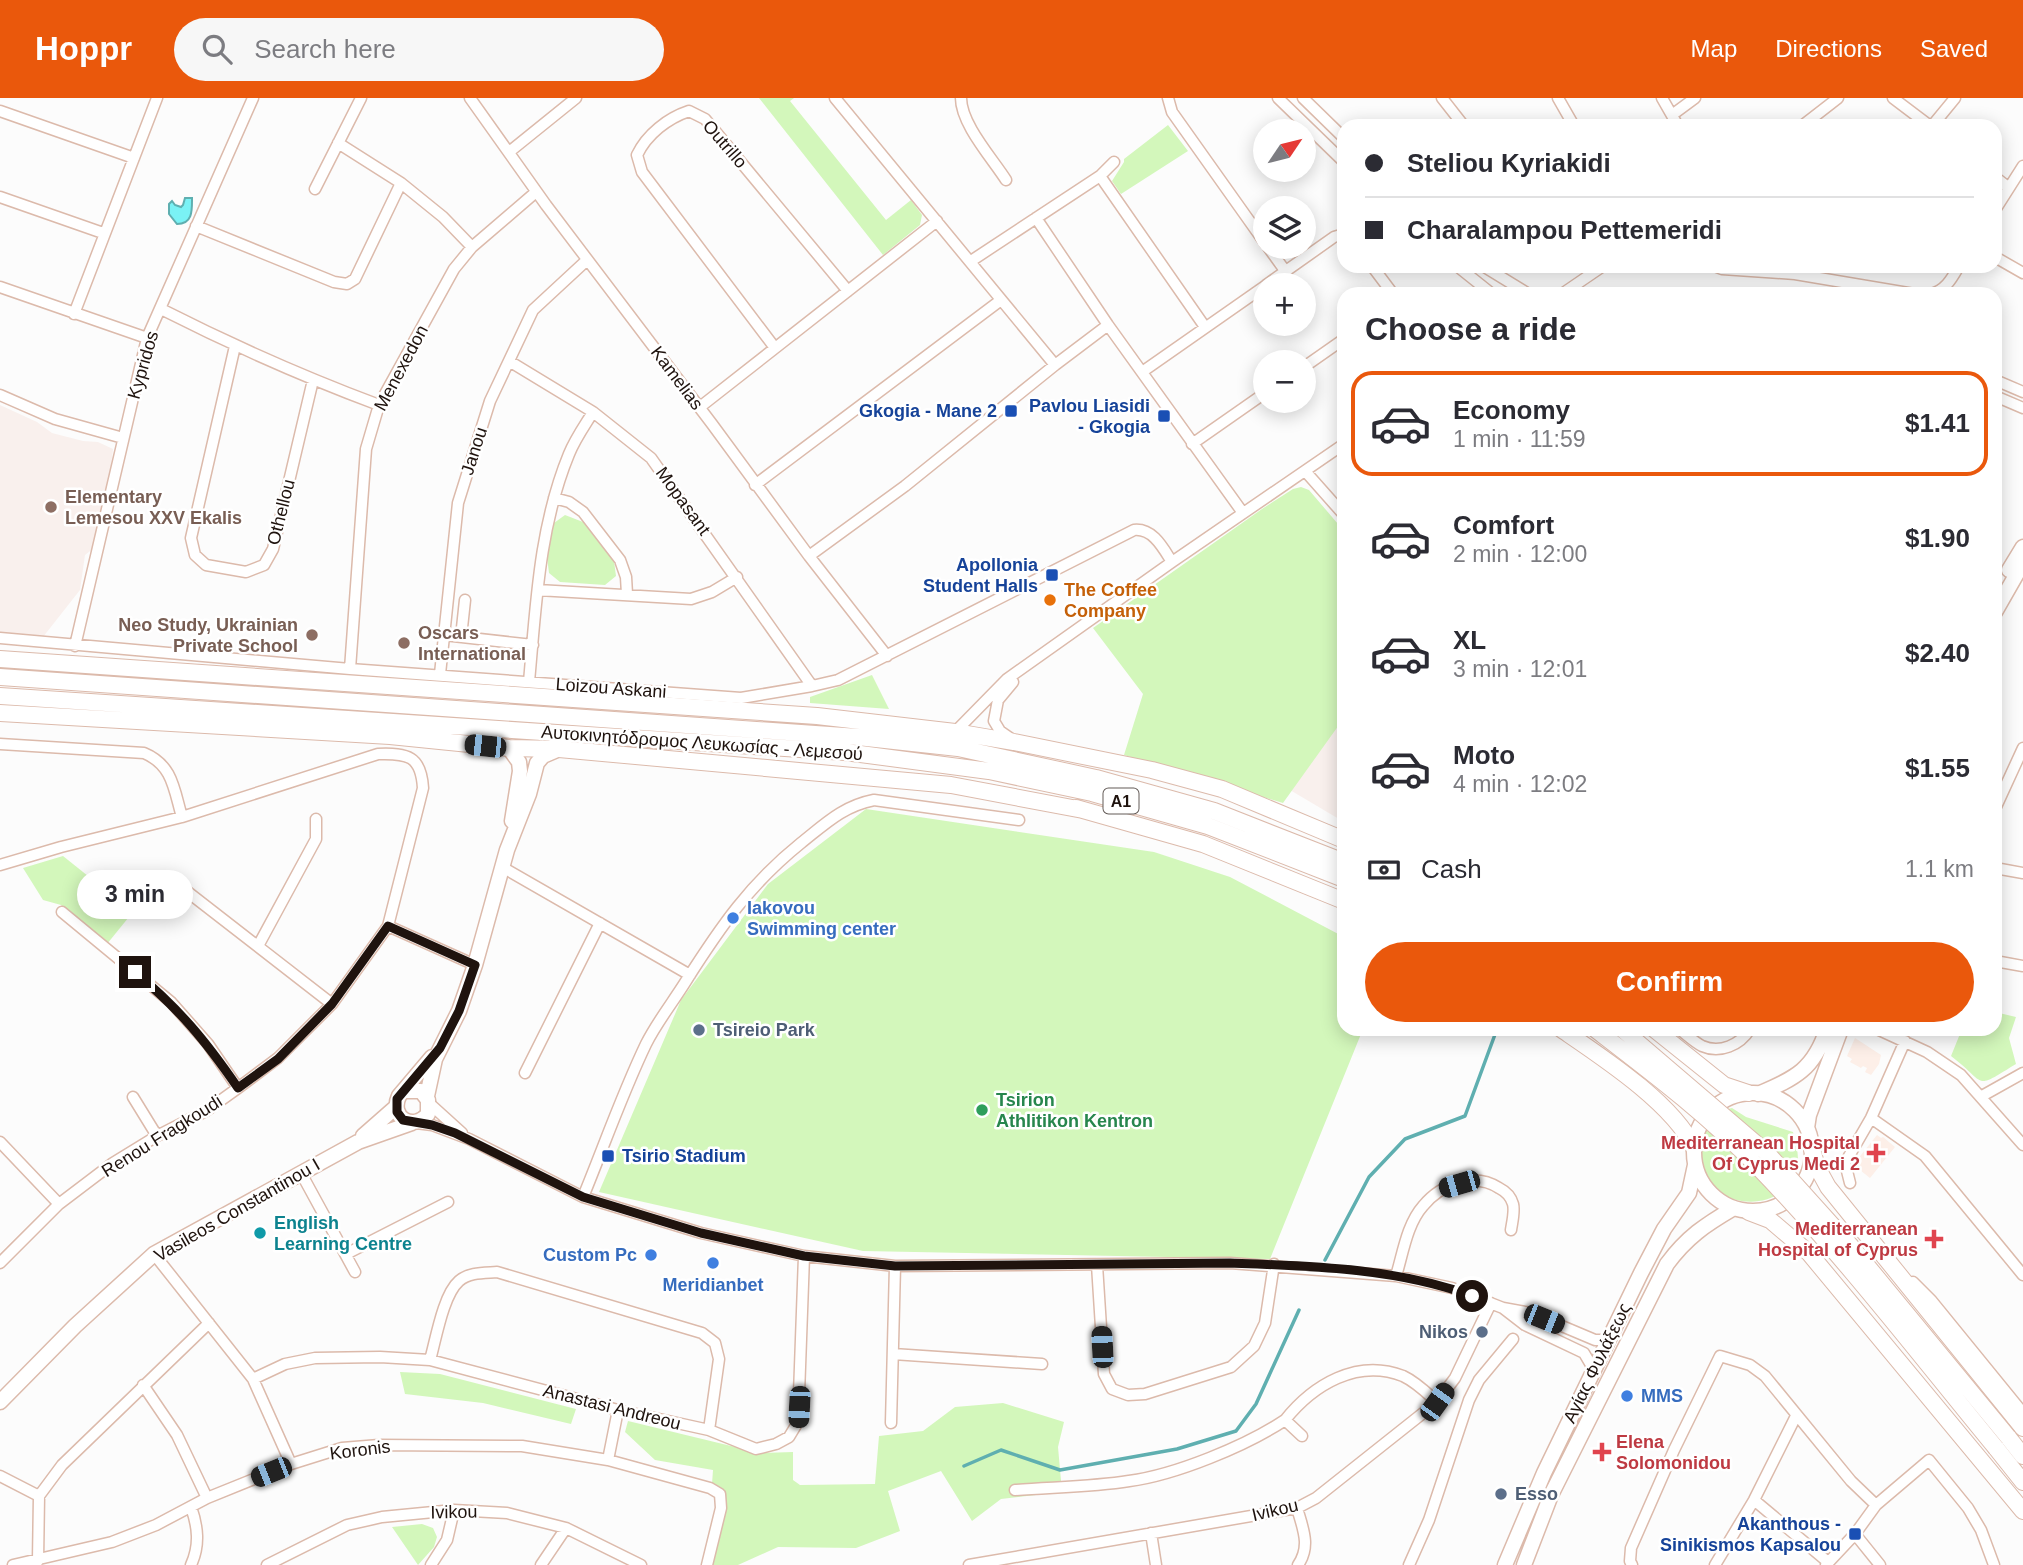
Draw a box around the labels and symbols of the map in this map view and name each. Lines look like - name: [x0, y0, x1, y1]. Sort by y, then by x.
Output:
- street label: Outrillo: [699, 116, 751, 172]
- north arrow: [1253, 119, 1316, 182]
- street label: Menexedon: [370, 322, 432, 414]
- street label: Kypridos: [124, 329, 162, 401]
- street label: Kamelias: [647, 342, 707, 414]
- place label: Pavlou Liasidi - Gkogia: [1029, 396, 1151, 437]
- place label: Gkogia - Mane 2: [859, 401, 997, 421]
- marker: Gkogia - Mane 2: [1003, 403, 1019, 419]
- marker: Pavlou Liasidi - Gkogia: [1156, 408, 1172, 424]
- street label: Janou: [457, 425, 491, 477]
- street label: Mopasant: [652, 463, 714, 539]
- street label: Othellou: [263, 477, 299, 547]
- place label: Elementary Lemesou XXV Ekalis: [65, 487, 242, 528]
- marker: Elementary Lemesou XXV Ekalis: [43, 499, 59, 515]
- place label: Apollonia Student Halls: [923, 555, 1039, 596]
- marker: Apollonia Student Halls: [1044, 567, 1060, 583]
- place label: The Coffee Company: [1064, 580, 1157, 621]
- marker: The Coffee Company: [1042, 592, 1058, 608]
- place label: Neo Study, Ukrainian Private School: [118, 615, 298, 656]
- place label: Oscars International: [418, 623, 526, 664]
- marker: Neo Study, Ukrainian Private School: [304, 627, 320, 643]
- marker: Oscars International: [396, 635, 412, 651]
- street label: Loizou Askani: [555, 674, 667, 702]
- street label: Αυτοκινητόδρομος Λευκωσίας - Λεμεσού: [540, 722, 864, 764]
- car: [464, 733, 507, 759]
- road number: A1: [1104, 788, 1138, 814]
- callout: 3 min: [77, 870, 193, 920]
- place label: Iakovou Swimming center: [747, 898, 896, 939]
- marker: Iakovou Swimming center: [725, 910, 741, 926]
- route end: [119, 956, 151, 988]
- place label: Tsireio Park: [713, 1020, 816, 1040]
- marker: Tsireio Park: [691, 1022, 707, 1038]
- place label: Tsirion Athlitikon Kentron: [996, 1090, 1153, 1131]
- street label: Renou Fragkoudi: [98, 1091, 226, 1181]
- marker: Tsirion Athlitikon Kentron: [974, 1102, 990, 1118]
- place label: Mediterranean Hospital Of Cyprus Medi 2: [1661, 1133, 1860, 1174]
- marker: Mediterranean Hospital Of Cyprus Medi 2: [1866, 1143, 1886, 1163]
- place label: Tsirio Stadium: [622, 1146, 746, 1166]
- marker: Tsirio Stadium: [600, 1148, 616, 1164]
- street label: Vasileos Constantinou I: [151, 1154, 323, 1266]
- car: [1436, 1168, 1483, 1200]
- place label: English Learning Centre: [274, 1213, 412, 1254]
- place label: Mediterranean Hospital of Cyprus: [1758, 1219, 1918, 1260]
- marker: English Learning Centre: [252, 1225, 268, 1241]
- marker: Mediterranean Hospital of Cyprus: [1924, 1229, 1944, 1249]
- place label: Custom Pc: [543, 1245, 637, 1265]
- marker: Custom Pc: [643, 1247, 659, 1263]
- marker: Meridianbet: [705, 1255, 721, 1271]
- place label: Meridianbet: [662, 1275, 764, 1295]
- route start: [1456, 1280, 1488, 1312]
- street label: Αγίας Φυλάξεως: [1559, 1299, 1635, 1426]
- car: [1521, 1301, 1568, 1337]
- place label: Nikos: [1419, 1322, 1468, 1342]
- marker: Nikos: [1474, 1324, 1490, 1340]
- car: [1091, 1325, 1114, 1369]
- car: [1417, 1379, 1458, 1425]
- street label: Anastasi Andreou: [541, 1380, 683, 1434]
- car: [788, 1385, 811, 1429]
- place label: MMS: [1641, 1386, 1683, 1406]
- marker: MMS: [1619, 1388, 1635, 1404]
- place label: Elena Solomonidou: [1616, 1432, 1731, 1473]
- street label: Koronis: [328, 1436, 392, 1464]
- marker: Elena Solomonidou: [1594, 1444, 1610, 1460]
- car: [248, 1454, 295, 1490]
- place label: Esso: [1515, 1484, 1558, 1504]
- marker: Esso: [1493, 1486, 1509, 1502]
- street label: Ivikou: [1250, 1495, 1300, 1525]
- street label: Ivikou: [430, 1502, 478, 1522]
- place label: Akanthous - Sinikismos Kapsalou: [1660, 1514, 1841, 1555]
- marker: Akanthous - Sinikismos Kapsalou: [1847, 1526, 1863, 1542]

